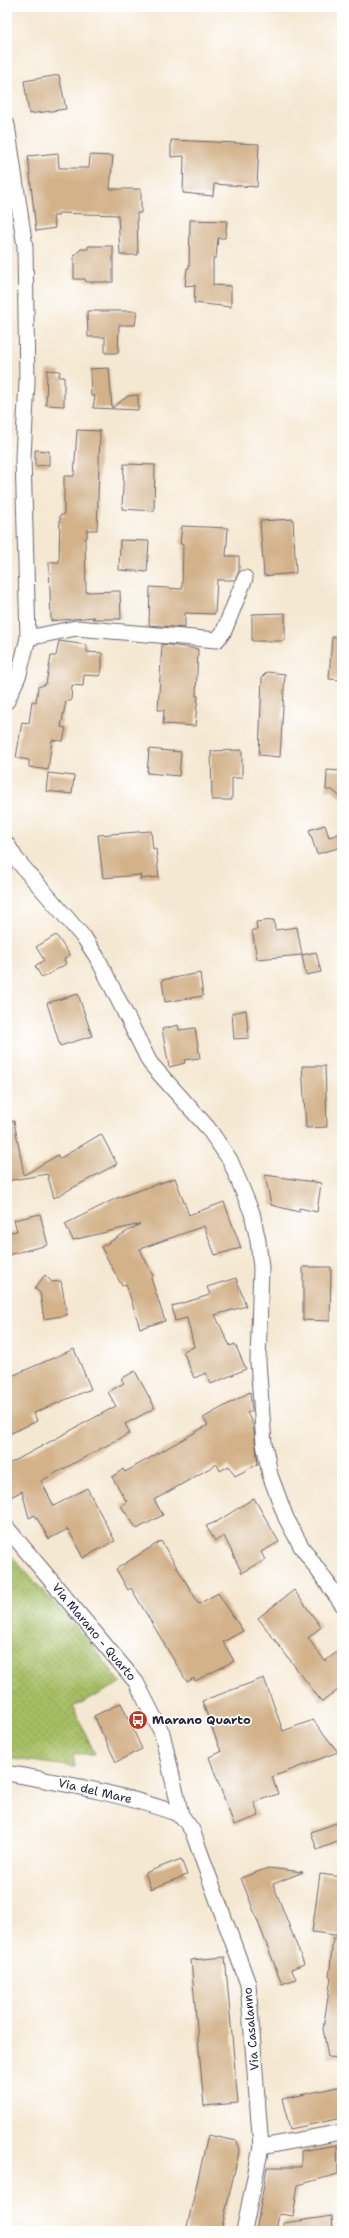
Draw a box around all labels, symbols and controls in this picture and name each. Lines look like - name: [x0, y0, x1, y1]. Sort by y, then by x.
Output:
- street label: Via Marano - Quarto: [48, 1580, 140, 1684]
- bus stop icon: Marano Quarto: [127, 1709, 149, 1731]
- place label: Marano Quarto: [152, 1712, 251, 1728]
- street label: Via del Mare: [56, 1775, 134, 1807]
- street label: Via Casalanno: [239, 1987, 263, 2071]

